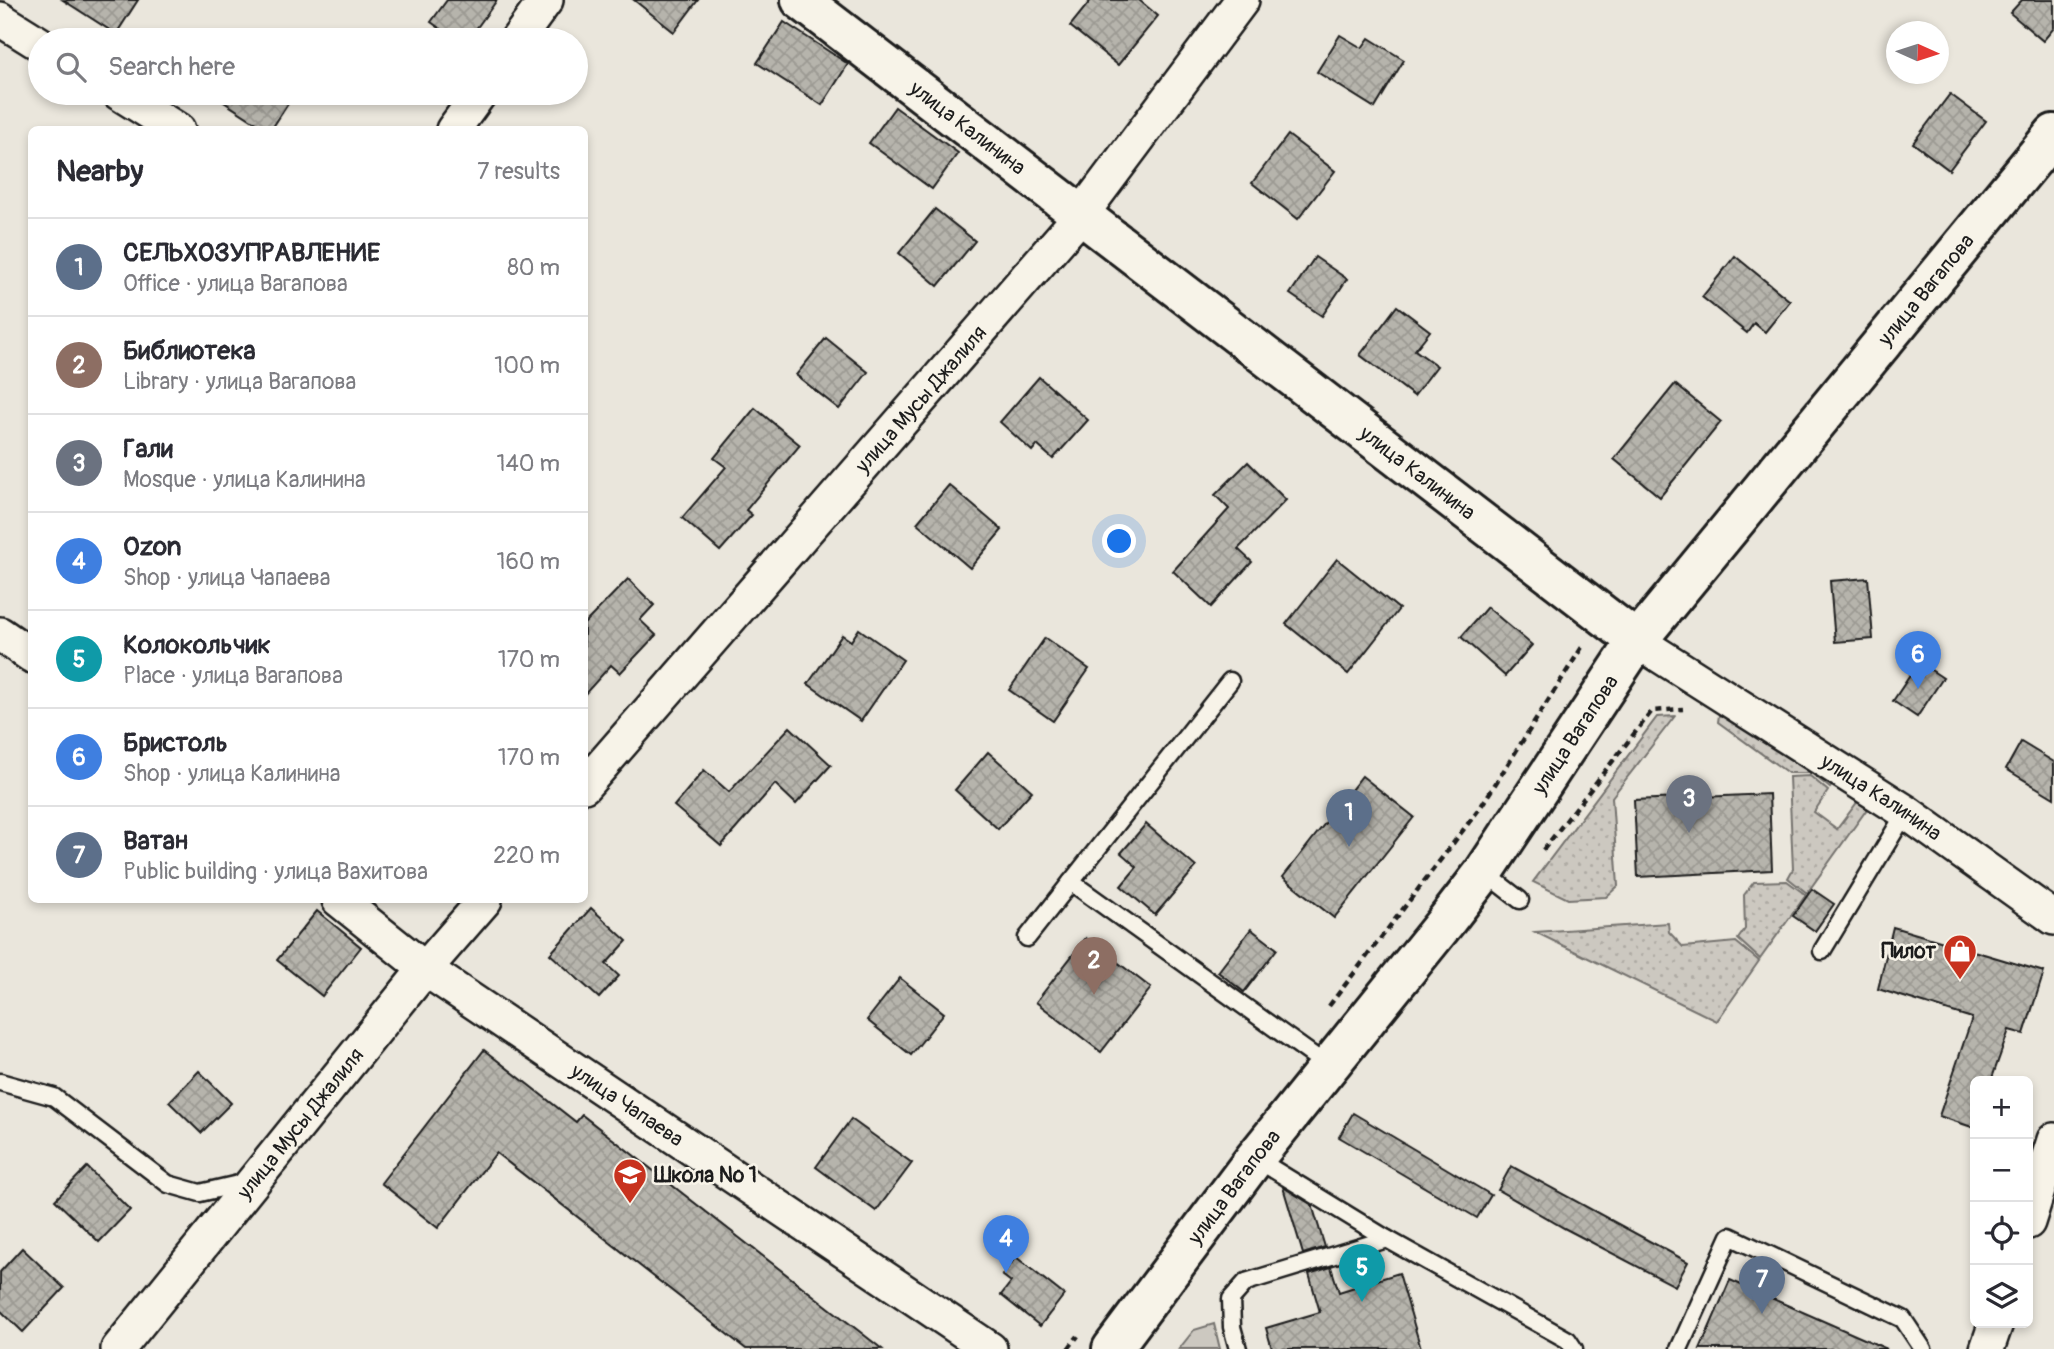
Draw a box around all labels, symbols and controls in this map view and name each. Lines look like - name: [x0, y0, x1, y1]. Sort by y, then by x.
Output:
- north arrow: [1886, 21, 1949, 84]
- search box: [28, 28, 588, 105]
- icon: search: [52, 48, 90, 86]
- text: Search here: [108, 51, 235, 83]
- street label: улица Калинина: [903, 74, 1031, 181]
- text: Nearby: [56, 153, 143, 190]
- text: 7 results: [477, 157, 560, 186]
- street label: улица Вагапова: [1871, 228, 1980, 352]
- text: СЕЛЬХОЗУПРАВЛЕНИЕ: [123, 237, 380, 269]
- text: 1: [75, 253, 84, 282]
- text: 80 m: [507, 253, 560, 282]
- text: Office · улица Вагапова: [123, 269, 348, 298]
- street label: улица Мусы Джалиля: [849, 320, 992, 479]
- text: Библиотека: [123, 335, 256, 367]
- text: 2: [73, 351, 85, 380]
- text: 100 m: [494, 351, 560, 380]
- text: Library · улица Вагапова: [123, 367, 356, 396]
- street label: улица Калинина: [1353, 419, 1481, 526]
- text: Гали: [123, 433, 173, 465]
- text: 3: [73, 449, 85, 478]
- text: 140 m: [497, 449, 560, 478]
- text: Mosque · улица Калинина: [123, 465, 366, 494]
- your location: [1102, 524, 1136, 558]
- text: Ozon: [123, 531, 181, 563]
- text: 4: [72, 547, 86, 576]
- text: 160 m: [496, 547, 560, 576]
- text: Shop · улица Чапаева: [123, 563, 331, 592]
- text: Колокольчик: [123, 629, 271, 661]
- pin: 6: [1895, 631, 1941, 689]
- text: 5: [73, 645, 85, 674]
- text: 170 m: [498, 645, 560, 674]
- text: Place · улица Вагапова: [123, 661, 343, 690]
- street label: улица Вагапова: [1525, 670, 1624, 800]
- text: Бристоль: [123, 727, 228, 759]
- text: 6: [72, 743, 86, 772]
- text: 170 m: [498, 743, 560, 772]
- street label: улица Калинина: [1815, 747, 1947, 847]
- text: Shop · улица Калинина: [123, 759, 340, 788]
- pin: 3: [1666, 775, 1712, 833]
- pin: 1: [1326, 789, 1372, 847]
- text: Ватан: [123, 825, 188, 857]
- text: 7: [73, 841, 85, 870]
- text: 220 m: [493, 841, 560, 870]
- text: Public building · улица Вахитова: [123, 857, 428, 886]
- shop icon: Пилот: [1941, 932, 1979, 981]
- pin: 2: [1071, 937, 1117, 995]
- place label: Пилот: [1881, 938, 1936, 965]
- street label: улица Мусы Джалиля: [230, 1042, 369, 1205]
- street label: улица Чапаева: [565, 1057, 689, 1153]
- map controls: [1970, 1076, 2033, 1328]
- button: +: [1970, 1076, 2033, 1139]
- street label: улица Вагапова: [1181, 1124, 1286, 1250]
- button: −: [1970, 1139, 2033, 1202]
- school or university icon: Школа № 1: [611, 1156, 649, 1205]
- place label: Школа № 1: [653, 1162, 757, 1189]
- button: locate: [1970, 1202, 2033, 1265]
- pin: 4: [983, 1215, 1029, 1273]
- pin: 5: [1339, 1244, 1385, 1302]
- pin: 7: [1739, 1256, 1785, 1314]
- button: layers: [1970, 1265, 2033, 1328]

